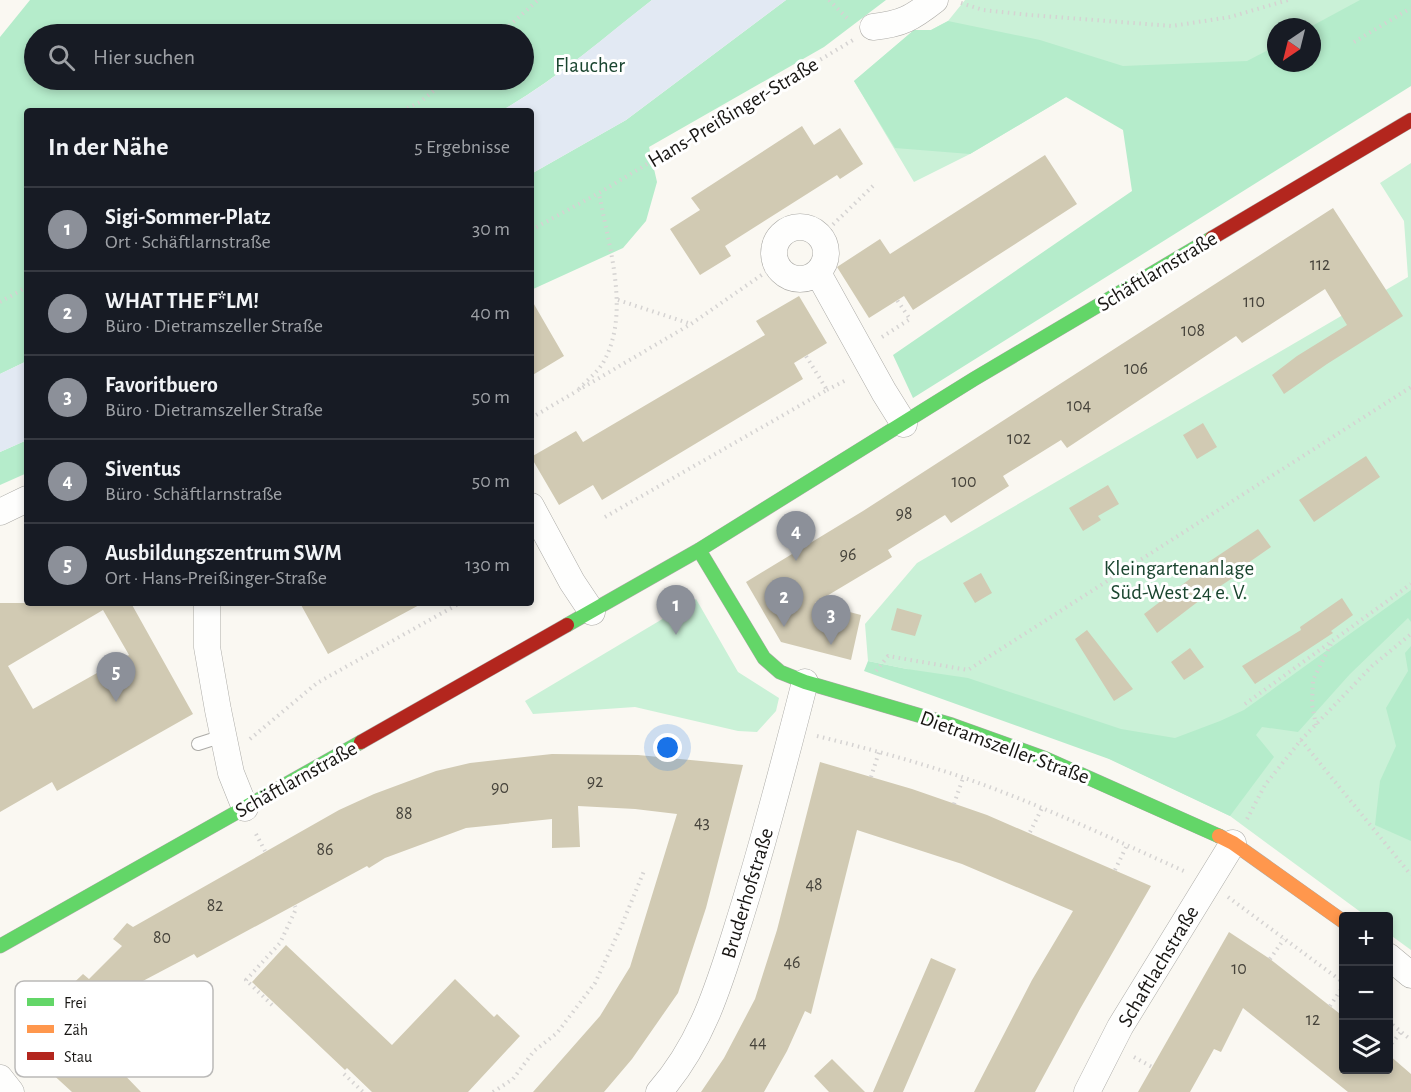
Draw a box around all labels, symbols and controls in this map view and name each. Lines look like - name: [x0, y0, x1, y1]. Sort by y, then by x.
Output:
- north arrow: [1267, 18, 1321, 72]
- search box: [24, 24, 534, 90]
- icon: search: [45, 41, 78, 74]
- text: Hier suchen: [93, 46, 195, 68]
- street label: Hans-Preißinger-Straße: [645, 53, 822, 171]
- park label: Flaucher: [555, 55, 625, 76]
- text: In der Nähe: [48, 134, 168, 160]
- text: 5 Ergebnisse: [414, 137, 510, 157]
- text: Sigi-Sommer-Platz: [105, 206, 271, 228]
- text: 1: [64, 219, 71, 239]
- text: 30 m: [472, 219, 510, 239]
- street label: Schäftlarnstraße: [1094, 228, 1221, 315]
- text: Ort · Schäftlarnstraße: [105, 232, 271, 252]
- house number: 112: [1310, 256, 1330, 274]
- text: WHAT THE F*LM!: [105, 290, 259, 312]
- house number: 110: [1243, 293, 1265, 311]
- text: 2: [63, 303, 72, 323]
- text: 40 m: [471, 303, 510, 323]
- text: Büro · Dietramszeller Straße: [105, 316, 323, 336]
- house number: 108: [1181, 322, 1205, 340]
- house number: 106: [1124, 360, 1148, 378]
- text: Favoritbuero: [105, 374, 218, 396]
- text: 3: [63, 387, 72, 407]
- text: 50 m: [472, 387, 510, 407]
- house number: 104: [1067, 397, 1092, 415]
- text: Büro · Dietramszeller Straße: [105, 400, 323, 420]
- house number: 102: [1007, 430, 1031, 448]
- text: Siventus: [105, 458, 181, 480]
- text: 4: [62, 471, 73, 491]
- text: 50 m: [472, 471, 510, 491]
- house number: 100: [951, 473, 977, 491]
- text: Büro · Schäftlarnstraße: [105, 484, 282, 504]
- house number: 98: [896, 505, 913, 523]
- pin: 4: [776, 512, 816, 561]
- text: Ausbildungszentrum SWM: [105, 542, 342, 564]
- house number: 96: [840, 546, 856, 564]
- text: 5: [63, 555, 72, 575]
- text: 130 m: [465, 555, 510, 575]
- park label: Kleingartenanlage Süd-West 24 e. V.: [1104, 558, 1254, 603]
- text: Ort · Hans-Preißinger-Straße: [105, 568, 327, 588]
- pin: 2: [764, 578, 804, 627]
- pin: 1: [656, 586, 696, 635]
- pin: 3: [812, 596, 850, 645]
- pin: 5: [96, 652, 136, 702]
- street label: Dietramszeller Straße: [918, 707, 1092, 788]
- your location: [653, 733, 682, 762]
- street label: Schäftlarnstraße: [232, 737, 361, 821]
- house number: 92: [587, 773, 603, 791]
- house number: 90: [491, 779, 509, 797]
- house number: 88: [395, 805, 413, 823]
- house number: 43: [694, 814, 710, 832]
- street label: Bruderhofstraße: [718, 825, 777, 961]
- house number: 86: [317, 841, 334, 859]
- house number: 48: [805, 876, 823, 894]
- house number: 82: [207, 897, 223, 915]
- street label: Schaftlachstraße: [1114, 902, 1203, 1030]
- map controls: [1339, 912, 1393, 1074]
- button: +: [1339, 912, 1393, 966]
- house number: 80: [153, 929, 171, 947]
- house number: 46: [783, 954, 801, 972]
- house number: 10: [1231, 960, 1247, 978]
- button: −: [1339, 966, 1393, 1020]
- legend: [15, 981, 213, 1077]
- text: Frei: [64, 995, 87, 1011]
- house number: 12: [1306, 1011, 1320, 1029]
- button: layers: [1339, 1020, 1393, 1074]
- text: Zäh: [64, 1022, 88, 1038]
- house number: 44: [749, 1034, 767, 1052]
- text: Stau: [64, 1049, 92, 1065]

